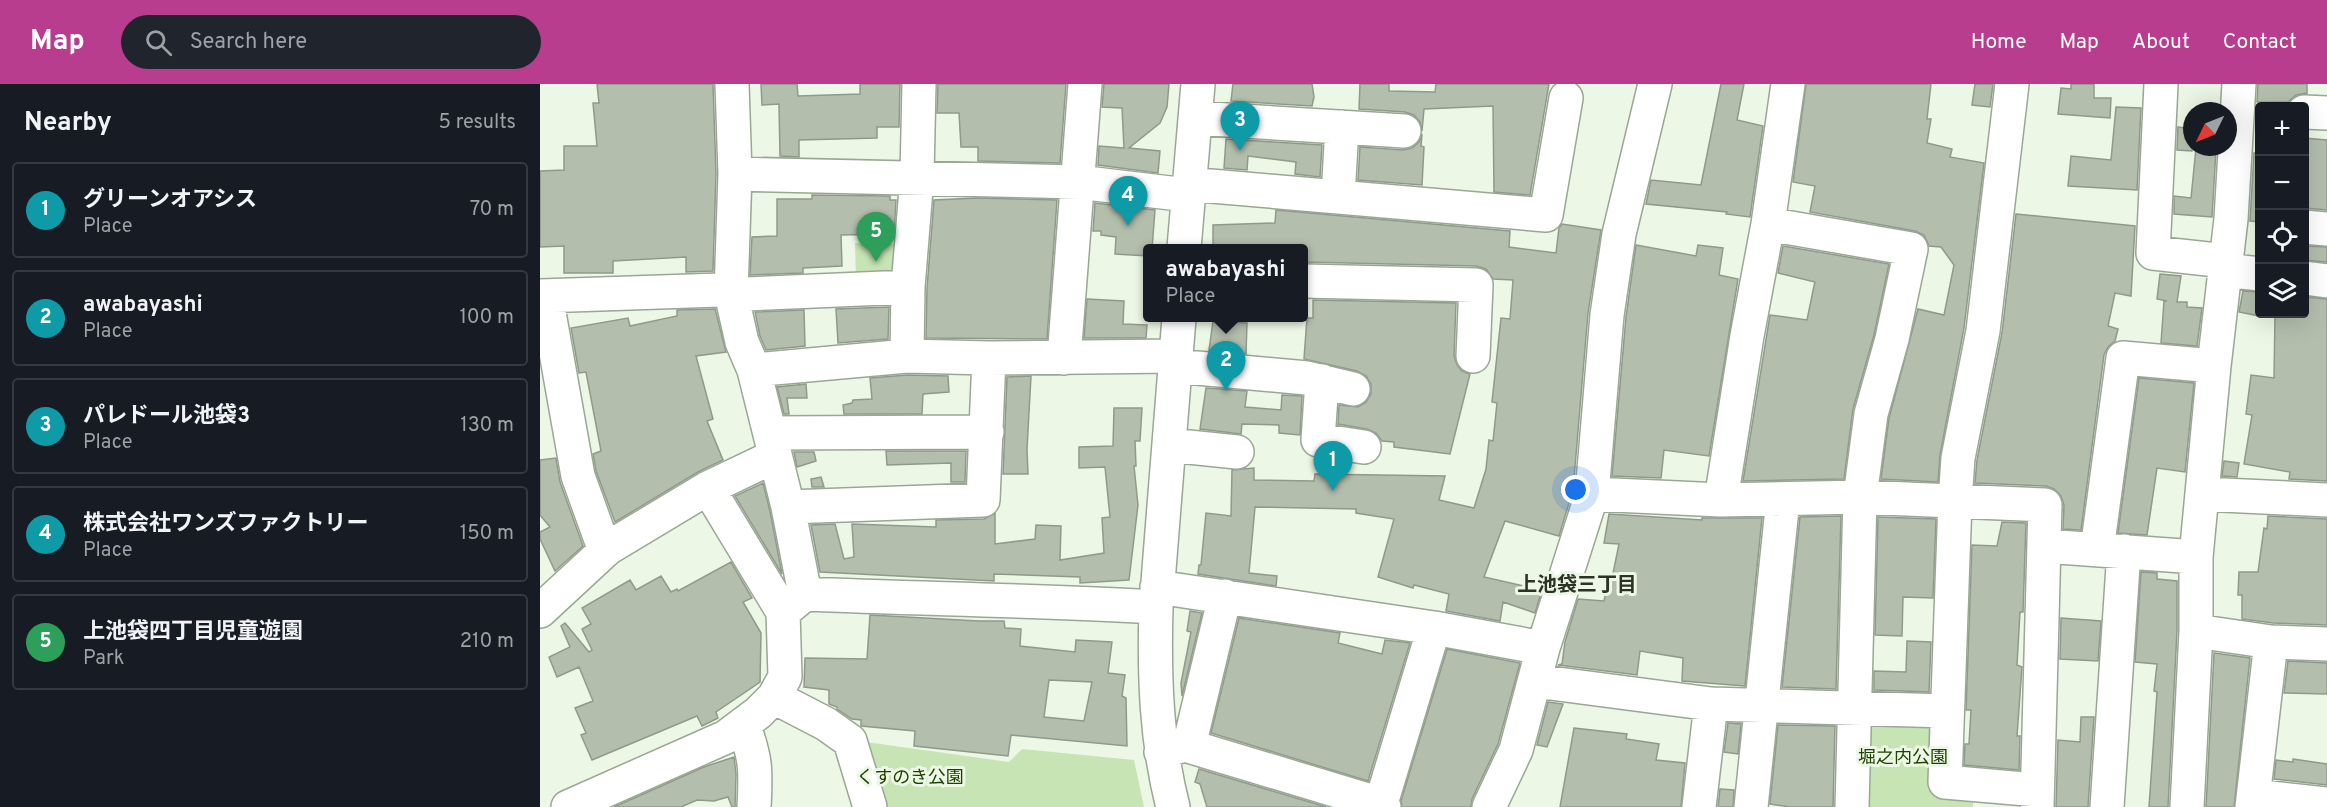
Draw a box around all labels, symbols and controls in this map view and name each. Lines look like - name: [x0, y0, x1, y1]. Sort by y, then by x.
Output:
- search box: [121, 15, 541, 69]
- text: Map: [30, 24, 85, 60]
- icon: search: [142, 26, 175, 59]
- text: Search here: [190, 29, 307, 56]
- text: Home: [1971, 29, 2027, 56]
- text: Map: [2060, 29, 2099, 56]
- text: About: [2132, 29, 2190, 56]
- text: Contact: [2223, 29, 2297, 56]
- pin: 3: [1220, 101, 1260, 151]
- north arrow: [2183, 102, 2237, 156]
- map controls: [2255, 102, 2309, 318]
- button: +: [2255, 102, 2309, 156]
- text: Nearby: [24, 107, 112, 140]
- text: 5 results: [439, 110, 516, 136]
- button: −: [2255, 156, 2309, 210]
- pin: 4: [1108, 176, 1148, 226]
- text: グリーンオアシス: [83, 187, 257, 214]
- text: 1: [42, 197, 50, 223]
- text: 70 m: [470, 197, 514, 223]
- button: locate: [2255, 210, 2309, 264]
- pin: 5: [856, 212, 896, 262]
- text: Place: [83, 214, 133, 240]
- popup: [1143, 244, 1308, 322]
- text: awabayashi: [1166, 257, 1285, 284]
- button: layers: [2255, 264, 2309, 318]
- text: Place: [1166, 284, 1215, 310]
- text: awabayashi: [83, 292, 203, 319]
- text: 2: [39, 305, 52, 331]
- text: 100 m: [459, 305, 514, 331]
- text: Place: [83, 319, 133, 345]
- pin: 2: [1206, 342, 1246, 391]
- text: パレドール池袋3: [83, 403, 250, 430]
- text: 3: [40, 413, 52, 439]
- text: 130 m: [460, 413, 514, 439]
- text: Place: [83, 430, 133, 456]
- pin: 1: [1314, 442, 1352, 491]
- your location: [1561, 475, 1590, 504]
- text: 株式会社ワンズファクトリー: [83, 511, 369, 538]
- text: 4: [39, 521, 52, 547]
- text: 150 m: [460, 521, 514, 547]
- text: Place: [83, 538, 133, 564]
- district label: 上池袋三丁目: [1517, 573, 1637, 599]
- text: 上池袋四丁目児童遊園: [83, 619, 303, 646]
- text: 5: [39, 629, 52, 655]
- text: 210 m: [460, 629, 514, 655]
- text: Park: [83, 646, 124, 672]
- park label: 堀之内公園: [1858, 747, 1948, 770]
- park label: くすのき公園: [856, 767, 964, 790]

